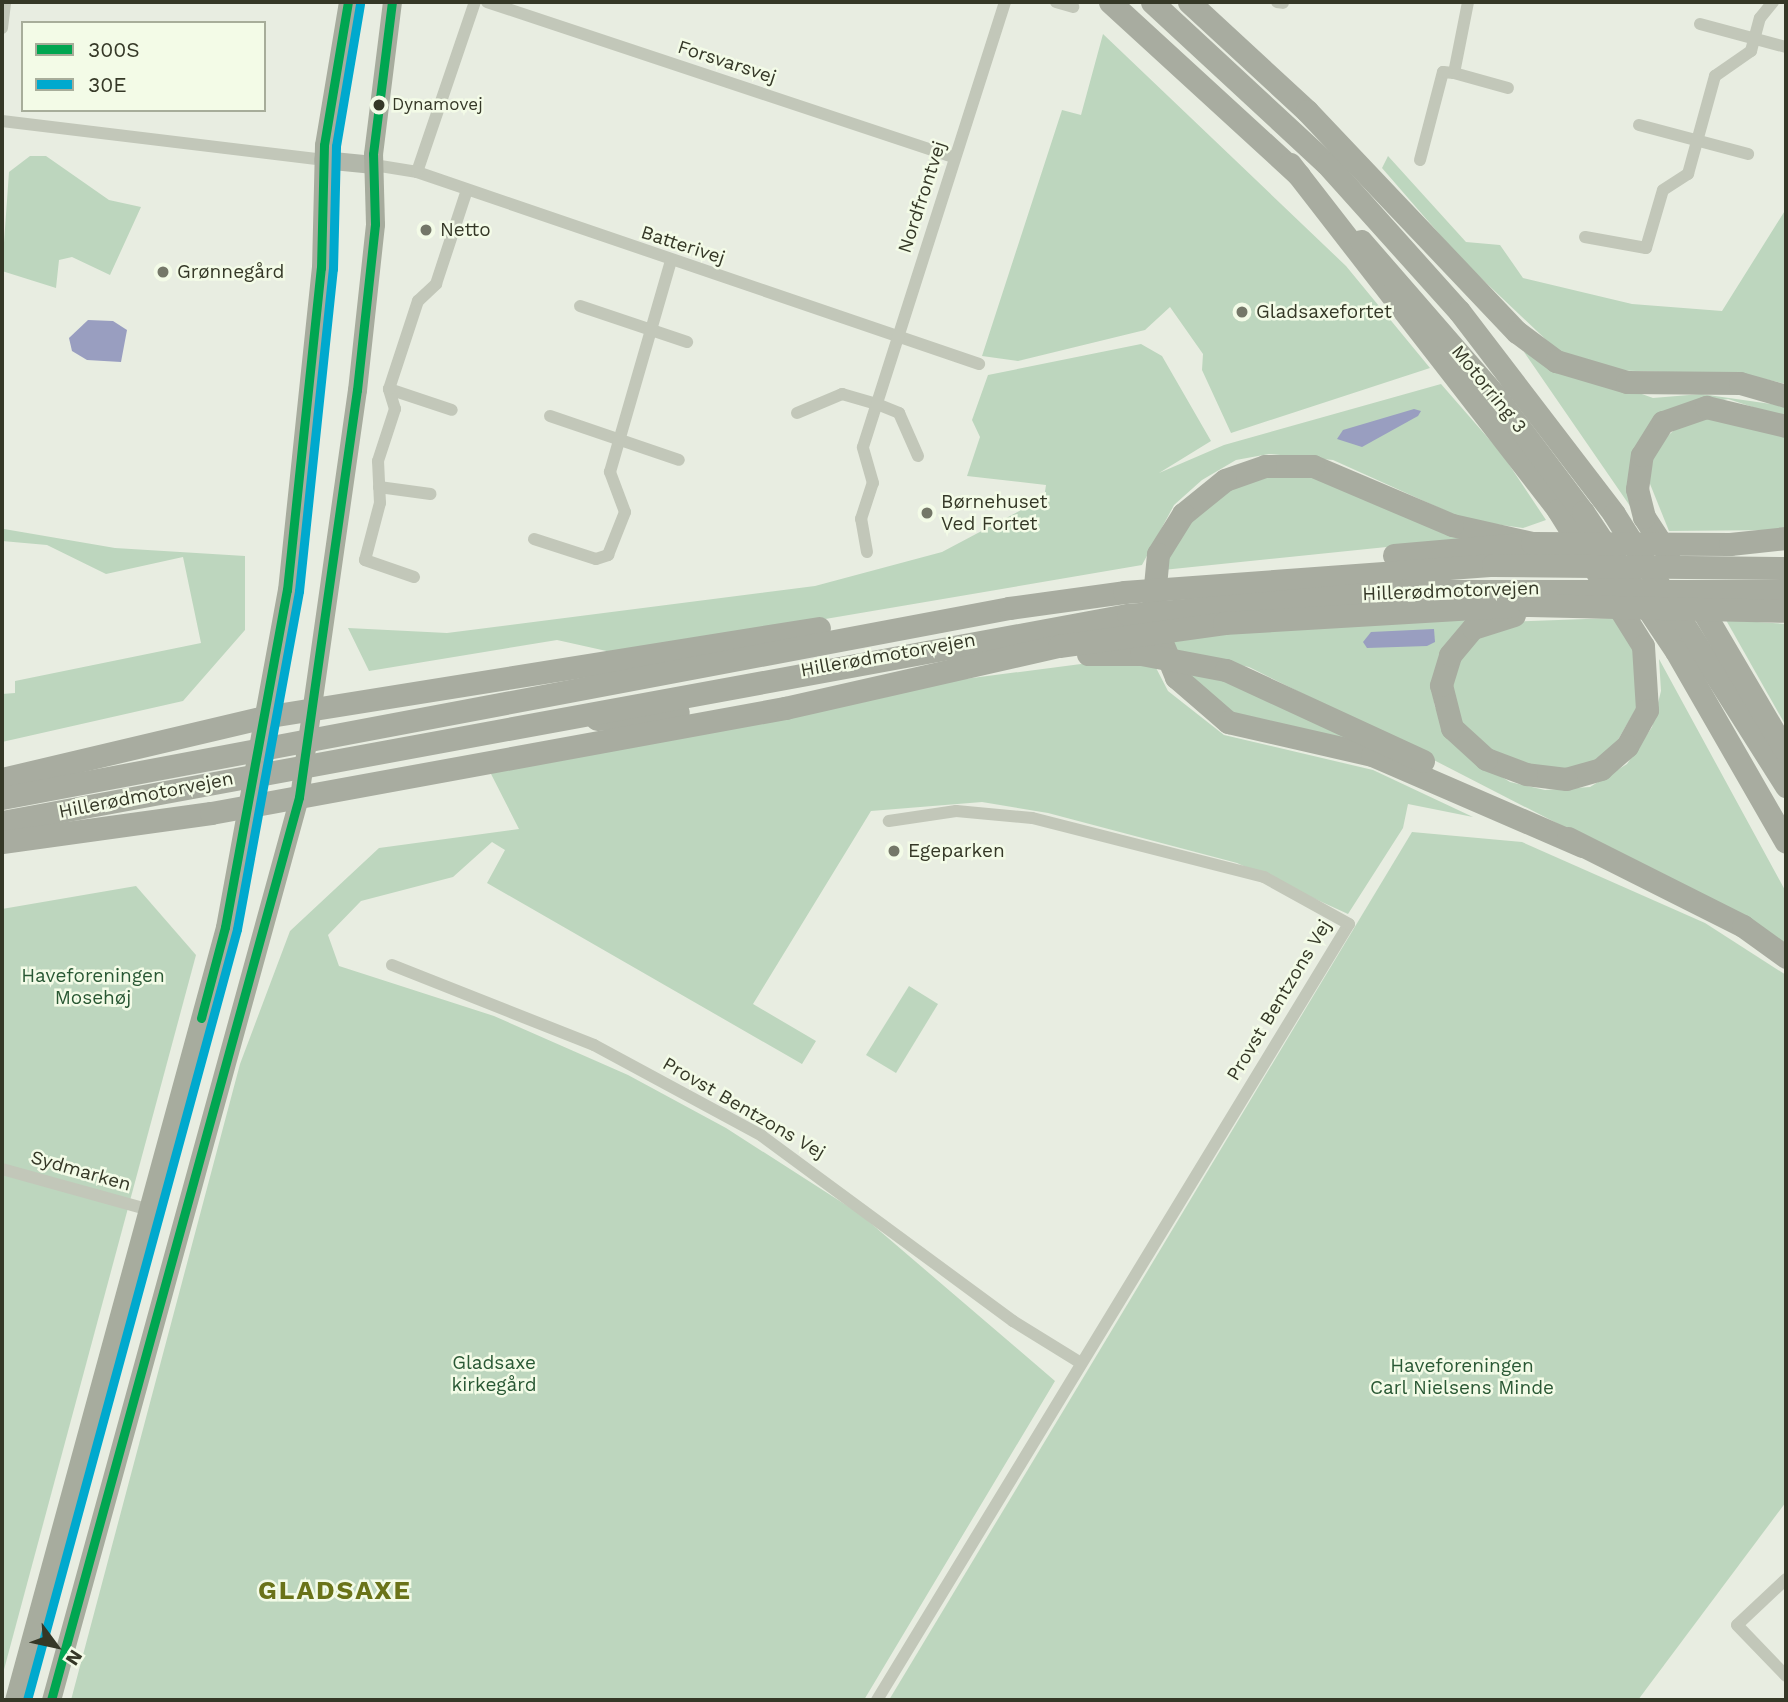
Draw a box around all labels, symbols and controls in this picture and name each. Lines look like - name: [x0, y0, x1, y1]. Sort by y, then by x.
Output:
- legend: [21, 21, 266, 112]
- street label: Forsvarsvej: [675, 35, 779, 89]
- text: 300S: [88, 37, 140, 62]
- text: 30E: [88, 72, 127, 97]
- place label: Dynamovej: [392, 95, 483, 115]
- marker: Dynamovej: [372, 98, 386, 112]
- street label: Nordfrontvej: [893, 138, 951, 256]
- place label: Netto: [440, 219, 491, 241]
- street label: Batterivej: [638, 221, 728, 269]
- marker: Netto: [418, 222, 434, 238]
- place label: Grønnegård: [177, 261, 284, 283]
- marker: Grønnegård: [155, 264, 171, 280]
- place label: Gladsaxefortet: [1256, 301, 1392, 323]
- marker: Gladsaxefortet: [1234, 304, 1250, 320]
- street label: Motorring 3: [1447, 340, 1531, 438]
- place label: Børnehuset Ved Fortet: [941, 491, 1047, 535]
- marker: Børnehuset Ved Fortet: [919, 505, 935, 521]
- street label: Hillerødmotorvejen: [1362, 577, 1540, 605]
- street label: Hillerødmotorvejen: [799, 628, 977, 682]
- street label: Hillerødmotorvejen: [57, 767, 235, 823]
- place label: Egeparken: [908, 840, 1005, 862]
- marker: Egeparken: [886, 843, 902, 859]
- street label: Provst Bentzons Vej: [1222, 915, 1336, 1085]
- park label: Haveforeningen Mosehøj: [21, 965, 165, 1009]
- street label: Provst Bentzons Vej: [658, 1052, 830, 1164]
- street label: Sydmarken: [28, 1146, 134, 1196]
- park label: Gladsaxe kirkegård: [451, 1352, 537, 1396]
- park label: Haveforeningen Carl Nielsens Minde: [1370, 1355, 1554, 1399]
- district label: GLADSAXE: [259, 1575, 411, 1607]
- north arrow: [21, 1611, 91, 1681]
- text: N: [61, 1646, 88, 1670]

